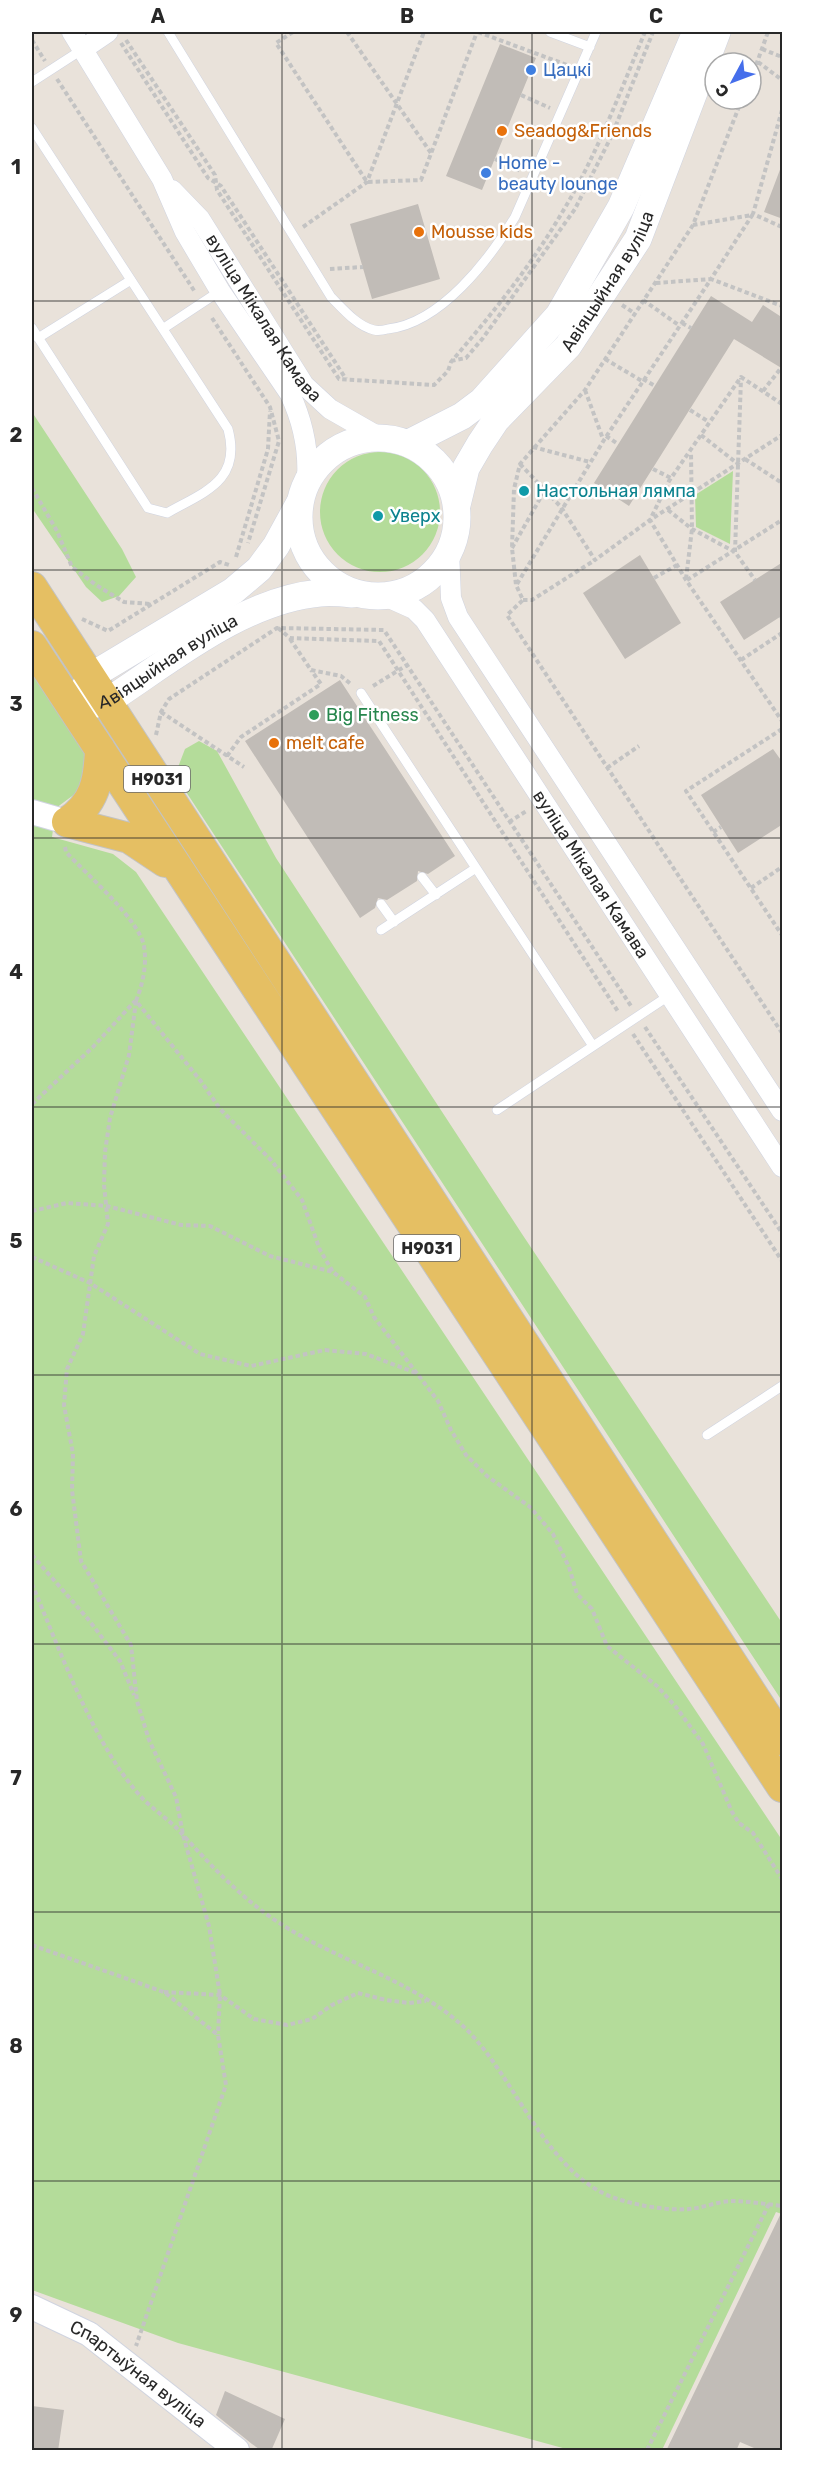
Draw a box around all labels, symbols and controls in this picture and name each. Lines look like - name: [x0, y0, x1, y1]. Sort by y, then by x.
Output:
- text: A: [151, 4, 166, 28]
- text: B: [400, 4, 414, 28]
- text: C: [649, 4, 663, 28]
- north arrow: [703, 51, 763, 111]
- place label: Цацкi: [543, 59, 591, 81]
- marker: Цацкi: [524, 63, 538, 77]
- text: С: [711, 80, 733, 101]
- place label: Seadog&Friends: [514, 120, 652, 142]
- marker: Seadog&Friends: [495, 124, 509, 138]
- place label: Home - beauty lounge: [498, 152, 618, 195]
- text: 1: [11, 155, 21, 179]
- marker: Home - beauty lounge: [479, 166, 493, 180]
- street label: Авіяцыйная вуліца: [556, 208, 659, 356]
- place label: Mousse kids: [431, 221, 533, 243]
- marker: Mousse kids: [412, 225, 426, 239]
- street label: вуліца Мікалая Камава: [201, 230, 326, 407]
- text: 2: [10, 423, 23, 447]
- place label: Настольная лямпа: [536, 480, 696, 502]
- marker: Настольная лямпа: [517, 484, 531, 498]
- place label: Уверх: [390, 505, 441, 527]
- marker: Уверх: [371, 509, 385, 523]
- street label: Авіяцыйная вуліца: [96, 609, 241, 714]
- text: 3: [9, 692, 23, 716]
- place label: Big Fitness: [326, 704, 419, 726]
- marker: Big Fitness: [307, 708, 321, 722]
- place label: melt cafe: [286, 732, 365, 754]
- marker: melt cafe: [267, 736, 281, 750]
- road number: Н9031: [124, 766, 190, 792]
- street label: вуліца Мікалая Камава: [528, 786, 654, 963]
- text: 4: [9, 960, 23, 984]
- text: 5: [10, 1229, 23, 1253]
- road number: Н9031: [394, 1235, 460, 1261]
- text: 6: [9, 1497, 23, 1521]
- text: 7: [10, 1766, 22, 1790]
- text: 8: [9, 2034, 23, 2058]
- text: 9: [10, 2303, 23, 2327]
- street label: Спартыўная вуліца: [66, 2316, 210, 2433]

